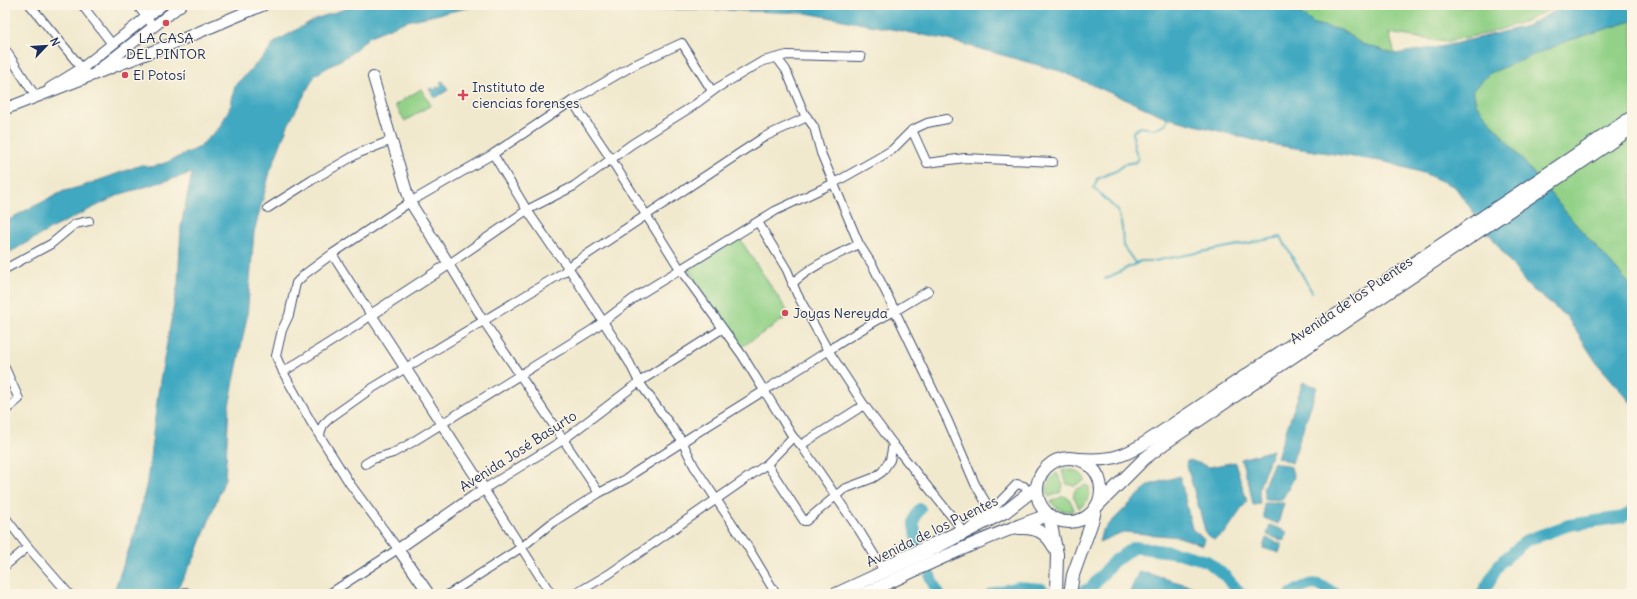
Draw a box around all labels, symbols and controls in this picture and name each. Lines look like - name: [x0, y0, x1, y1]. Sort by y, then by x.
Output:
- marker: LA CASA DEL PINTOR: [161, 18, 171, 28]
- north arrow: [26, 26, 66, 66]
- place label: LA CASA DEL PINTOR: [126, 29, 206, 63]
- text: N: [47, 35, 63, 48]
- place label: El Potosí: [133, 66, 186, 84]
- marker: El Potosí: [120, 70, 130, 80]
- place label: Instituto de ciencias forenses: [472, 78, 579, 112]
- marker: Instituto de ciencias forenses: [457, 89, 469, 101]
- street label: Avenida de los Puentes: [1286, 252, 1416, 348]
- place label: Joyas Nereyda: [793, 304, 888, 322]
- marker: Joyas Nereyda: [780, 308, 790, 318]
- street label: Avenida José Basurto: [456, 406, 580, 496]
- street label: Avenida de los Puentes: [863, 491, 1001, 571]

